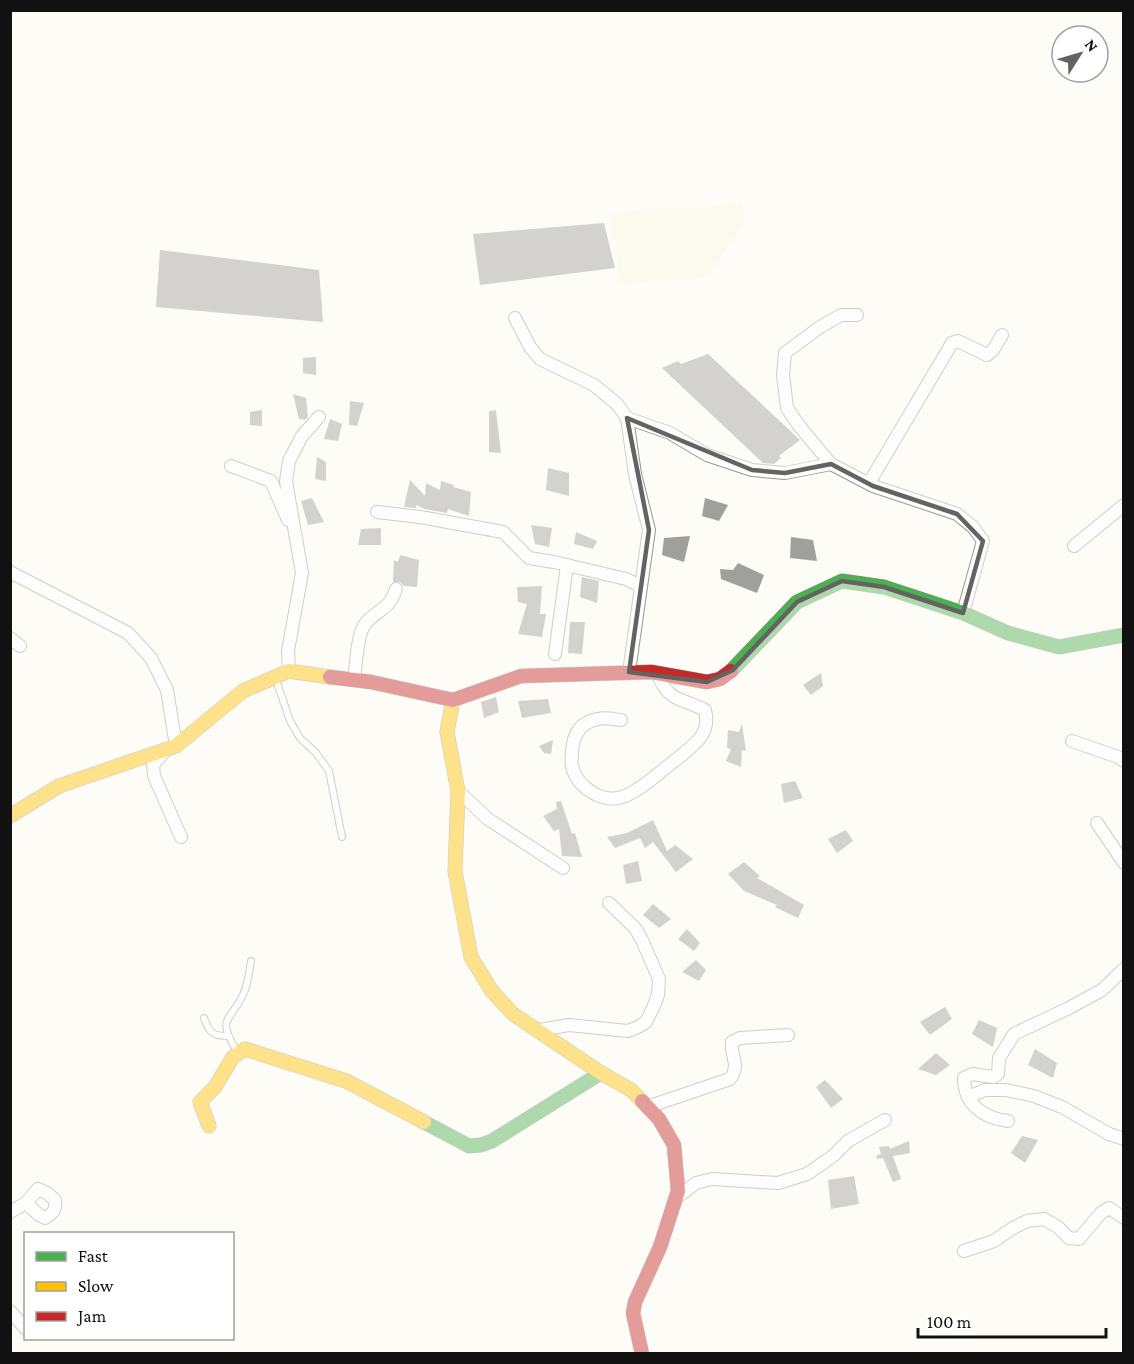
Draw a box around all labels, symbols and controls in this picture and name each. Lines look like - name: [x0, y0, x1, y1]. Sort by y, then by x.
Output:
- north arrow: [1050, 24, 1110, 84]
- text: N: [1082, 36, 1102, 55]
- legend: [24, 1232, 234, 1340]
- text: Fast: [78, 1246, 109, 1266]
- text: Slow: [78, 1276, 114, 1296]
- scale bar: [918, 1301, 1106, 1339]
- text: Jam: [76, 1306, 107, 1326]
- text: 100 m: [927, 1312, 972, 1332]

